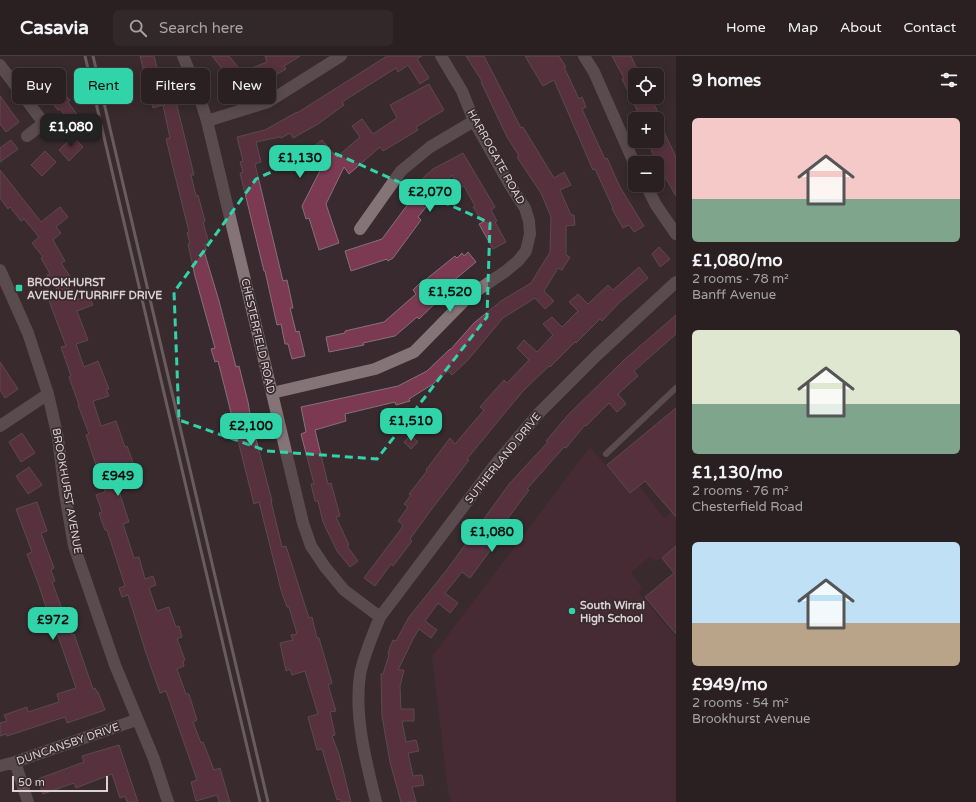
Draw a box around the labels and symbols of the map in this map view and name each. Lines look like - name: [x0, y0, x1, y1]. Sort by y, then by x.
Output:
- street label: HARROGATE ROAD: [464, 107, 528, 207]
- pin: £1,080: [38, 114, 104, 148]
- pin: £1,130: [267, 145, 333, 179]
- pin: £2,070: [397, 179, 463, 213]
- place label: BROOKHURST AVENUE/TURRIFF DRIVE: [27, 276, 162, 302]
- street label: CHESTERFIELD ROAD: [238, 277, 278, 395]
- pin: £1,520: [417, 279, 483, 313]
- marker: BROOKHURST AVENUE/TURRIFF DRIVE: [14, 283, 24, 293]
- pin: £1,510: [378, 408, 444, 442]
- street label: SUTHERLAND DRIVE: [462, 410, 544, 506]
- pin: £2,100: [218, 413, 284, 447]
- street label: BROOKHURST AVENUE: [50, 427, 84, 555]
- pin: £949: [94, 463, 142, 497]
- pin: £1,080: [459, 519, 525, 553]
- place label: South Wirral High School: [580, 599, 645, 626]
- marker: South Wirral High School: [567, 606, 577, 616]
- pin: £972: [29, 607, 77, 641]
- street label: DUNCANSBY DRIVE: [15, 720, 121, 768]
- scale bar: [12, 774, 108, 793]

